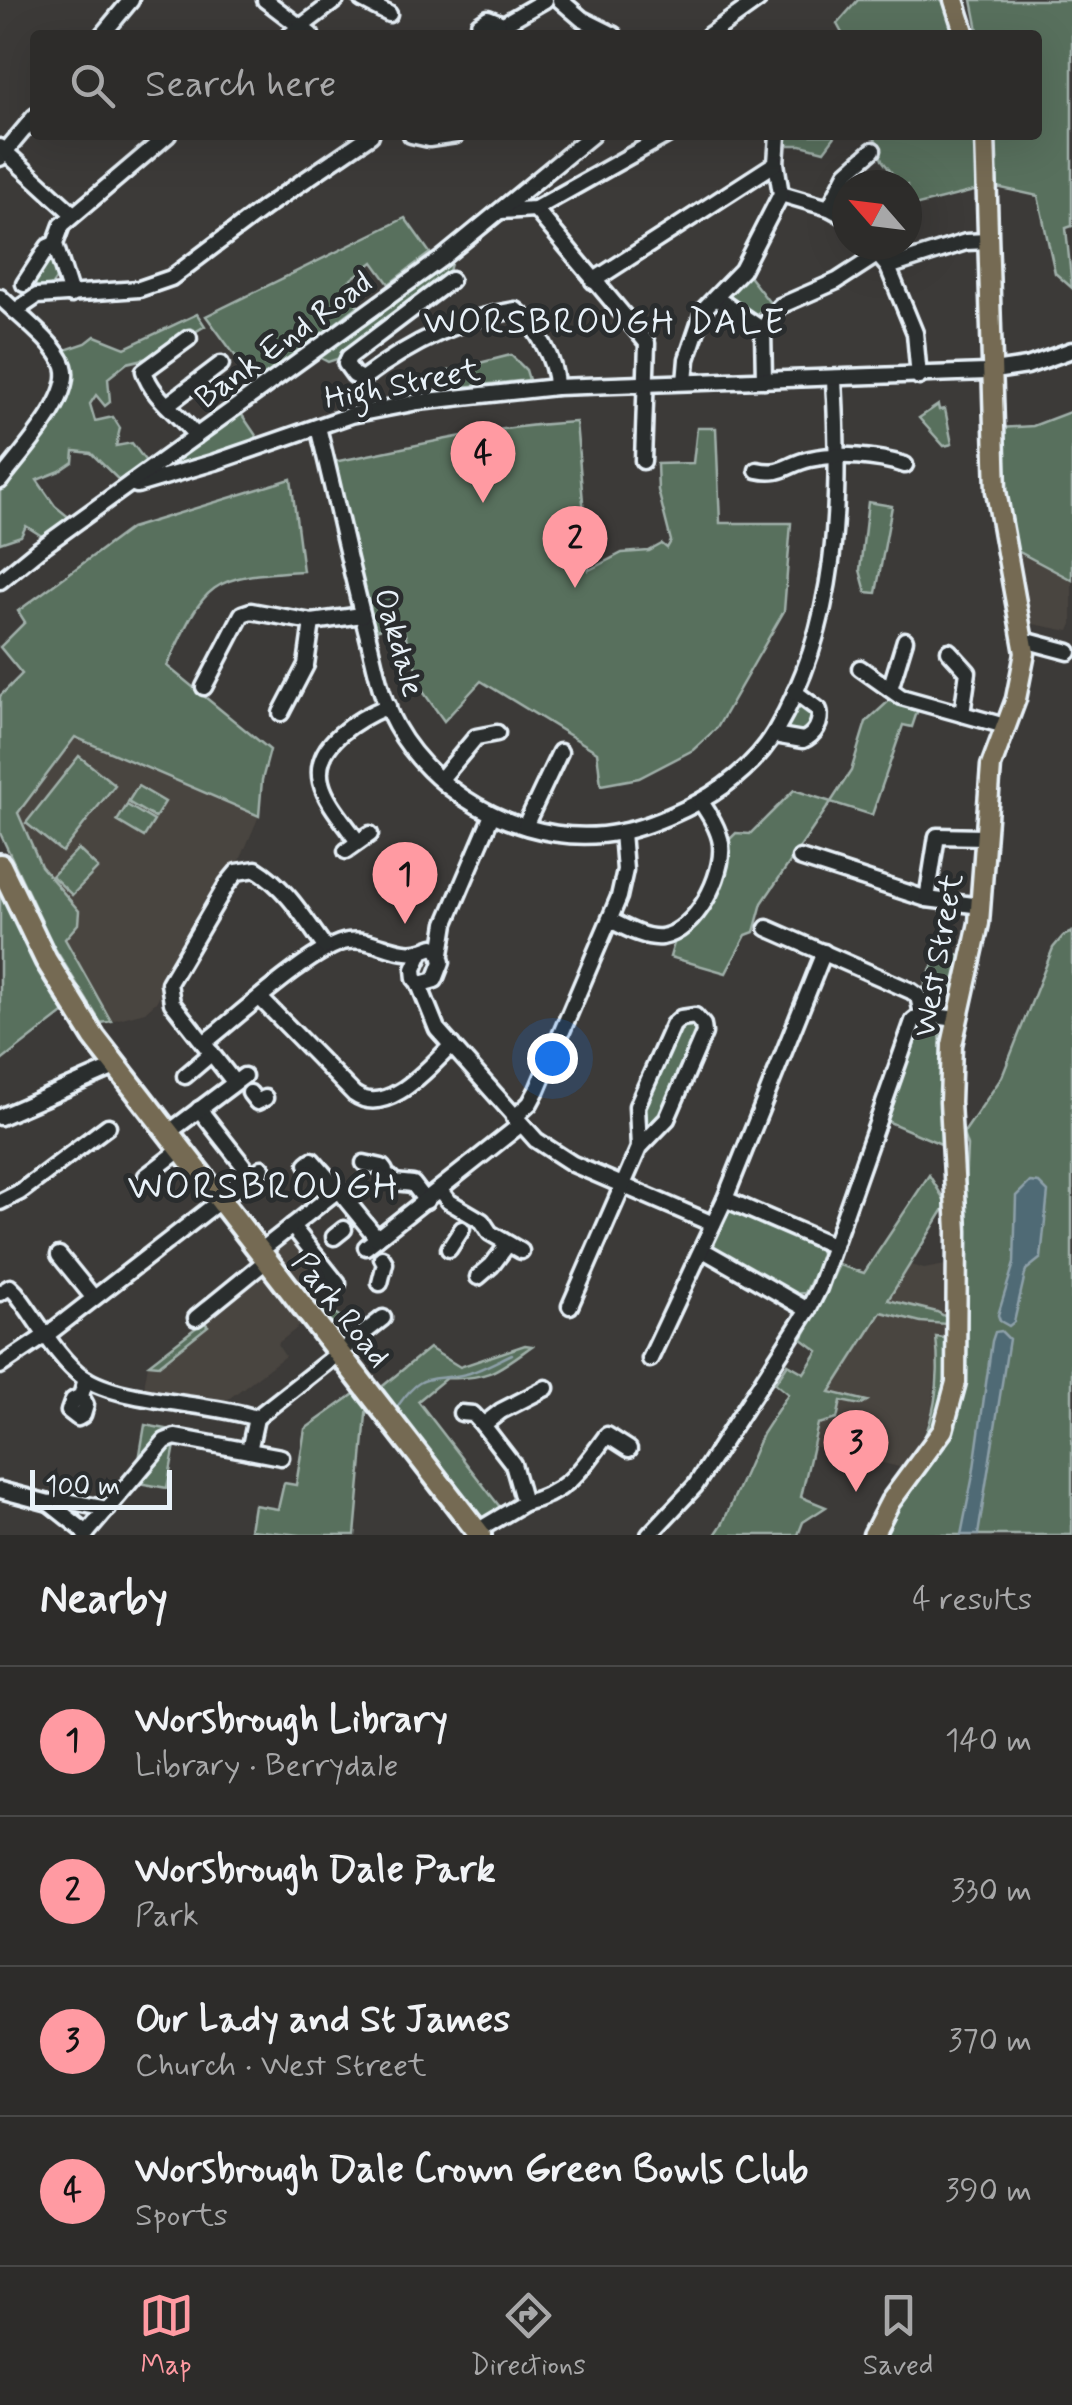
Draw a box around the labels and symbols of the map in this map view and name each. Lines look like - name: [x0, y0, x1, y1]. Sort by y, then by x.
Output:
- north arrow: [832, 170, 922, 260]
- street label: Bank End Road: [187, 262, 381, 419]
- district label: WORSBROUGH DALE: [423, 300, 787, 346]
- street label: High Street: [321, 349, 485, 424]
- pin: 4: [450, 420, 516, 503]
- pin: 2: [542, 506, 608, 588]
- street label: Oakdale: [363, 583, 434, 702]
- pin: 1: [372, 842, 438, 924]
- street label: West Street: [904, 870, 974, 1041]
- your location: [527, 1033, 578, 1084]
- district label: WORSBROUGH: [128, 1163, 400, 1212]
- street label: Park Road: [282, 1244, 399, 1377]
- pin: 3: [824, 1410, 888, 1492]
- scale bar: [30, 1465, 172, 1510]

